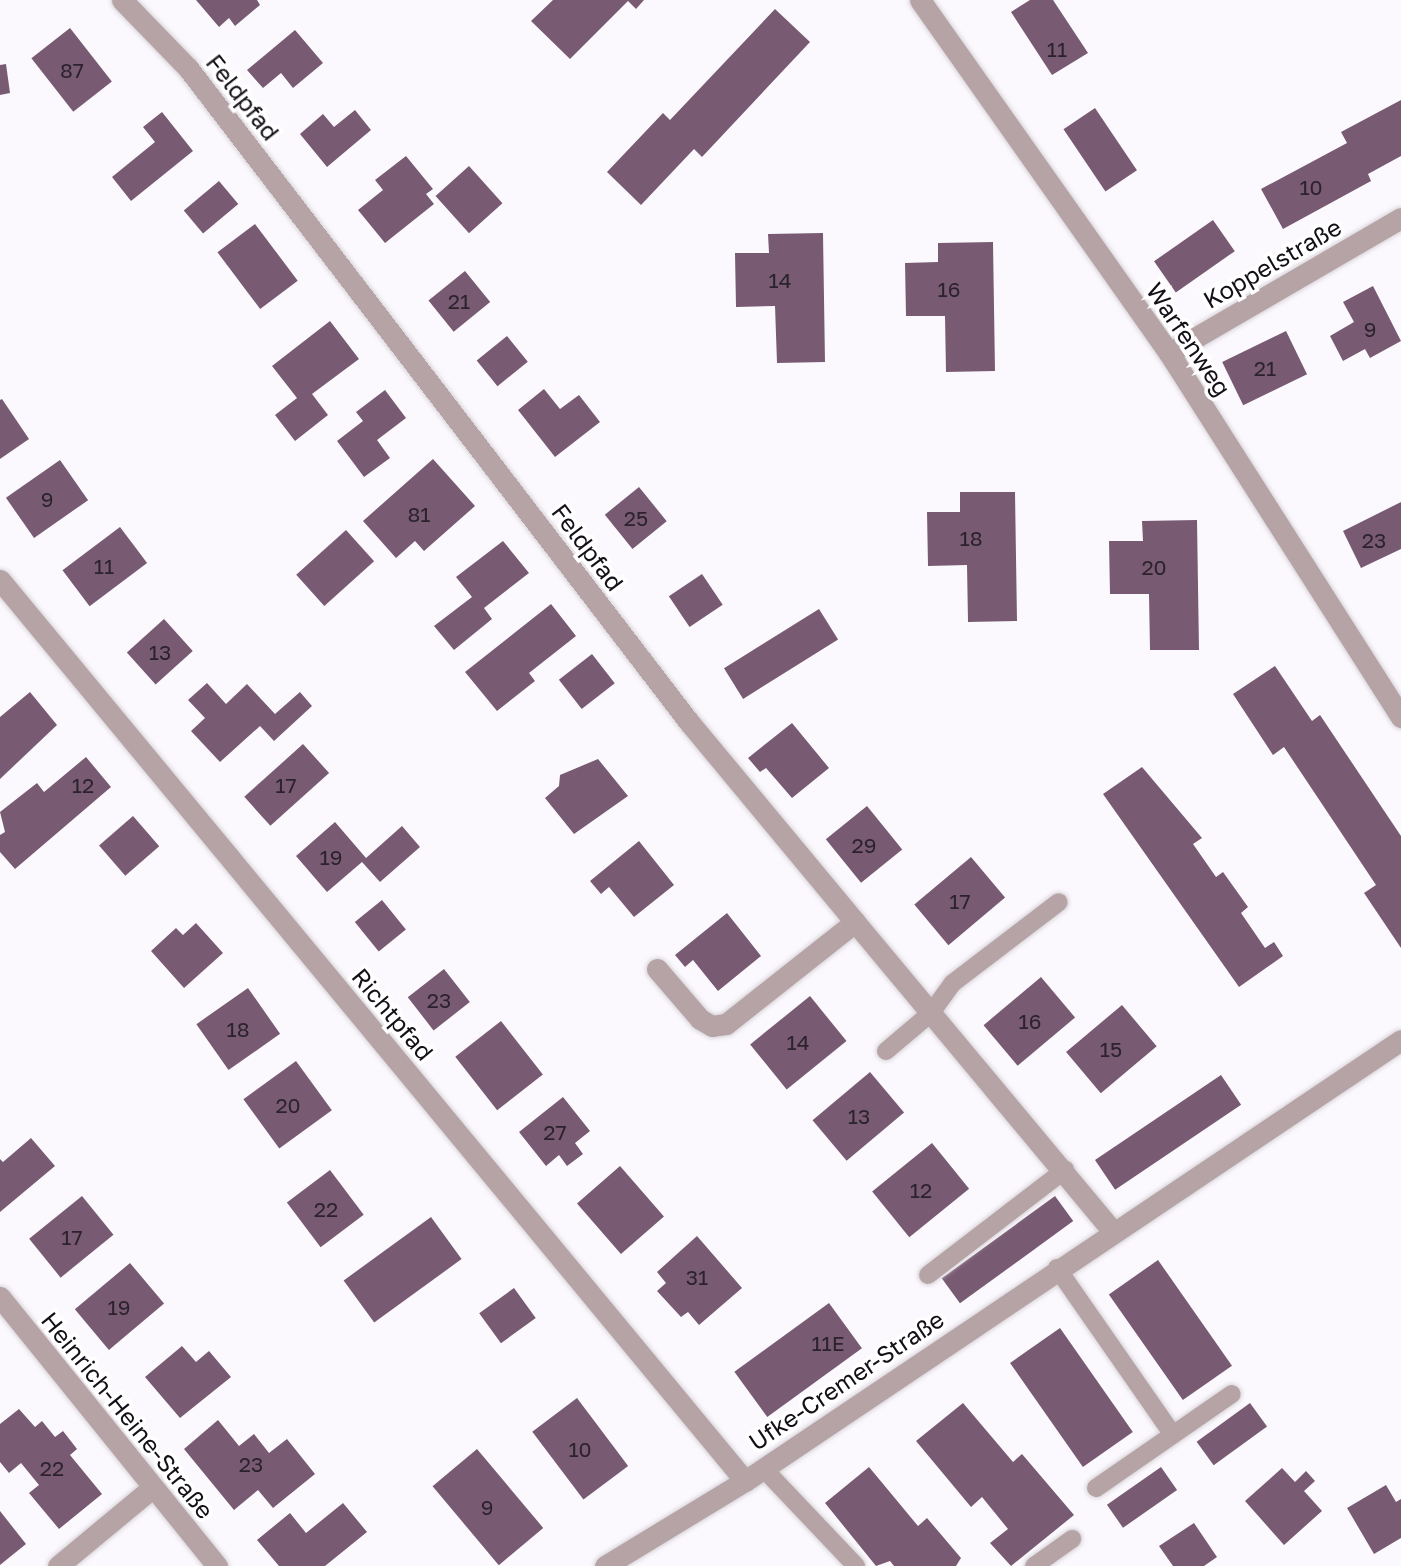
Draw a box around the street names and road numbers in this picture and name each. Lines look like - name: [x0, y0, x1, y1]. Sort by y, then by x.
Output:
- street label: Feldpfad: [200, 48, 286, 146]
- street label: Koppelstraße: [1198, 212, 1346, 314]
- street label: Warfenweg: [1141, 277, 1237, 401]
- street label: Feldpfad: [546, 498, 630, 596]
- street label: Richtpfad: [346, 962, 440, 1066]
- street label: Ufke-Cremer-Straße: [743, 1304, 949, 1456]
- street label: Heinrich-Heine-Straße: [36, 1306, 220, 1524]

